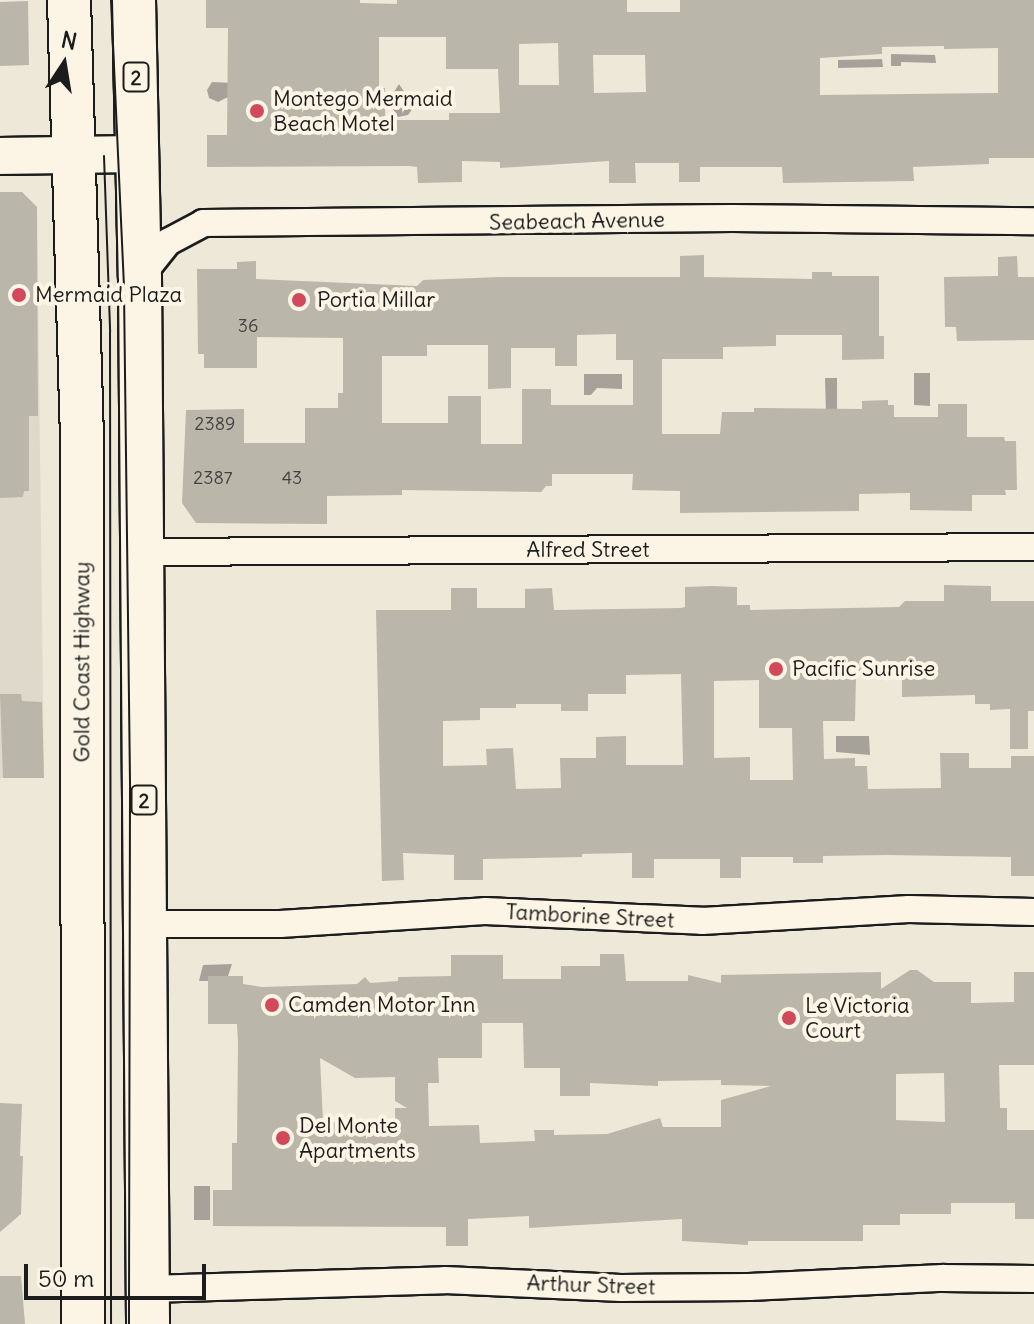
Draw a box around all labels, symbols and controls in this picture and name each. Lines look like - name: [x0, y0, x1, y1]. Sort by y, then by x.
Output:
- north arrow: [24, 24, 104, 104]
- text: N: [59, 25, 79, 56]
- road number: 2: [122, 61, 150, 93]
- place label: Montego Mermaid Beach Motel: [273, 85, 453, 136]
- marker: Montego Mermaid Beach Motel: [248, 102, 266, 120]
- street label: Seabeach Avenue: [489, 206, 665, 236]
- place label: Mermaid Plaza: [35, 282, 182, 308]
- marker: Mermaid Plaza: [10, 286, 28, 304]
- place label: Portia Millar: [317, 287, 435, 313]
- marker: Portia Millar: [288, 289, 310, 311]
- house number: 36: [238, 315, 258, 337]
- house number: 2389: [195, 413, 235, 435]
- house number: 2387: [193, 467, 233, 489]
- house number: 43: [282, 467, 302, 489]
- street label: Alfred Street: [526, 537, 650, 563]
- street label: Gold Coast Highway: [69, 562, 95, 762]
- place label: Pacific Sunrise: [792, 656, 935, 682]
- marker: Pacific Sunrise: [767, 660, 785, 678]
- road number: 2: [130, 784, 158, 816]
- street label: Tamborine Street: [505, 898, 675, 934]
- place label: Camden Motor Inn: [288, 992, 476, 1018]
- place label: Le Victoria Court: [805, 992, 909, 1044]
- marker: Camden Motor Inn: [263, 996, 281, 1014]
- marker: Le Victoria Court: [780, 1009, 798, 1027]
- place label: Del Monte Apartments: [299, 1112, 416, 1164]
- marker: Del Monte Apartments: [274, 1129, 292, 1147]
- scale bar: [28, 1248, 210, 1298]
- text: 50 m: [38, 1263, 94, 1293]
- street label: Arthur Street: [526, 1270, 656, 1300]

